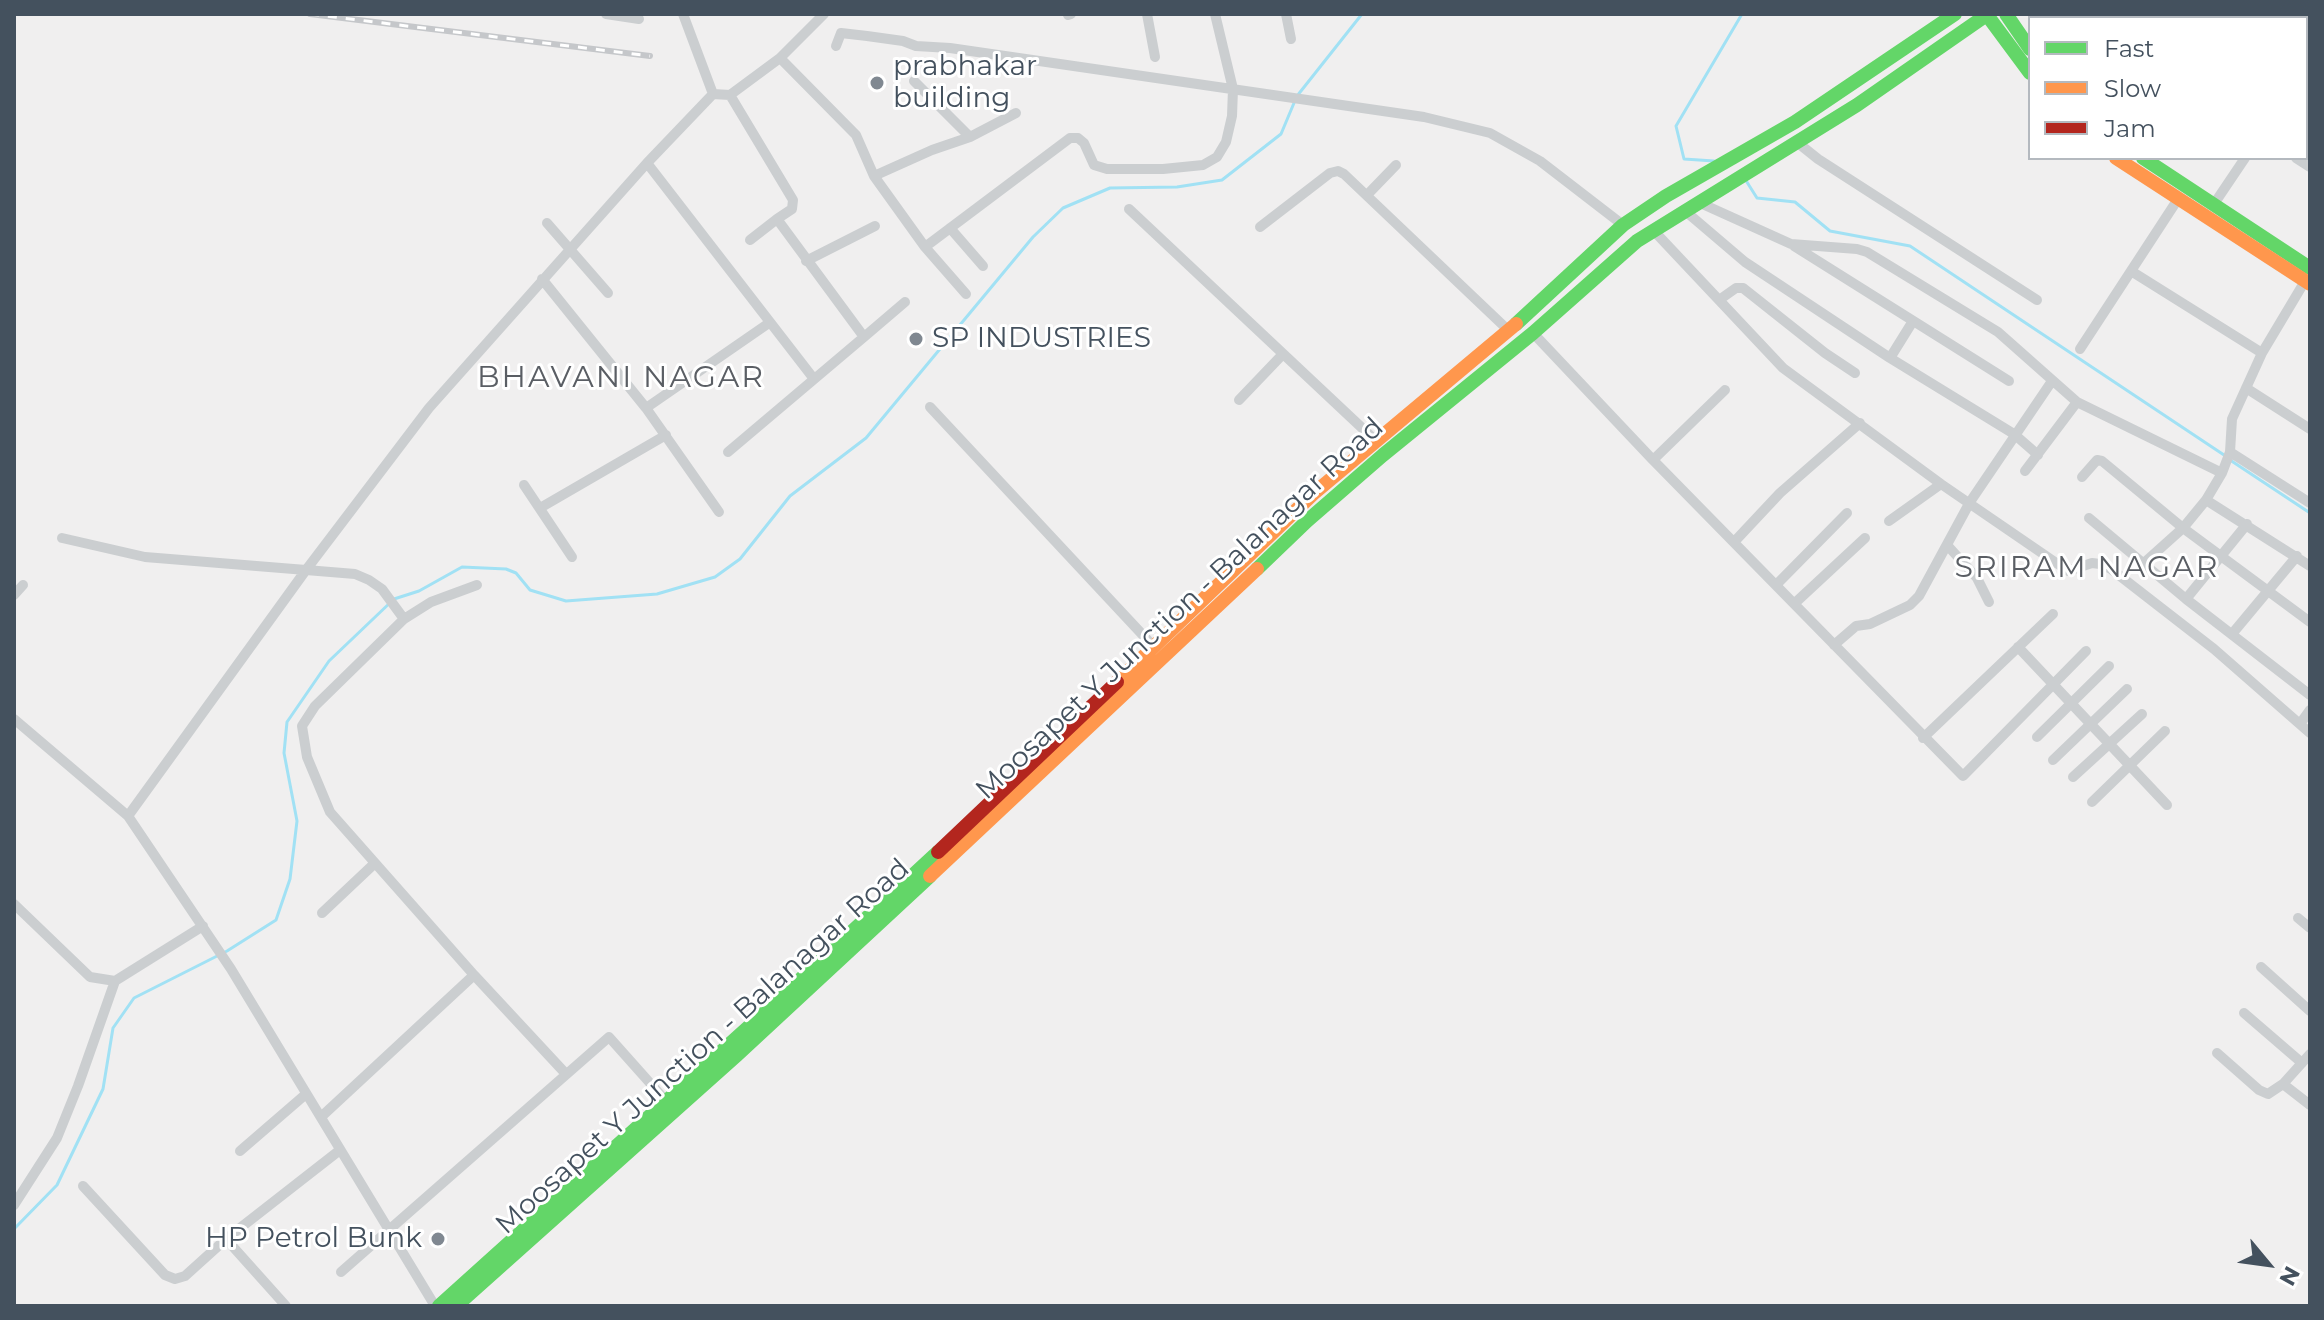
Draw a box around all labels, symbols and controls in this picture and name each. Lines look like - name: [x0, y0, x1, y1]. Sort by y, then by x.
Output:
- legend: [2028, 16, 2308, 160]
- text: Fast: [2104, 34, 2154, 63]
- place label: prabhakar building: [893, 50, 1037, 116]
- marker: prabhakar building: [868, 74, 886, 92]
- text: Slow: [2104, 74, 2161, 103]
- text: Jam: [2104, 114, 2156, 143]
- place label: SP INDUSTRIES: [932, 322, 1151, 356]
- marker: SP INDUSTRIES: [907, 330, 925, 348]
- district label: BHAVANI NAGAR: [477, 360, 765, 396]
- street label: Moosapet Y Junction - Balanagar Road: [969, 411, 1391, 807]
- district label: SRIRAM NAGAR: [1955, 550, 2219, 586]
- street label: Moosapet Y Junction - Balanagar Road: [489, 852, 917, 1242]
- place label: HP Petrol Bunk: [205, 1222, 422, 1256]
- north arrow: [2228, 1224, 2308, 1304]
- marker: HP Petrol Bunk: [429, 1230, 447, 1248]
- text: N: [2273, 1262, 2306, 1290]

